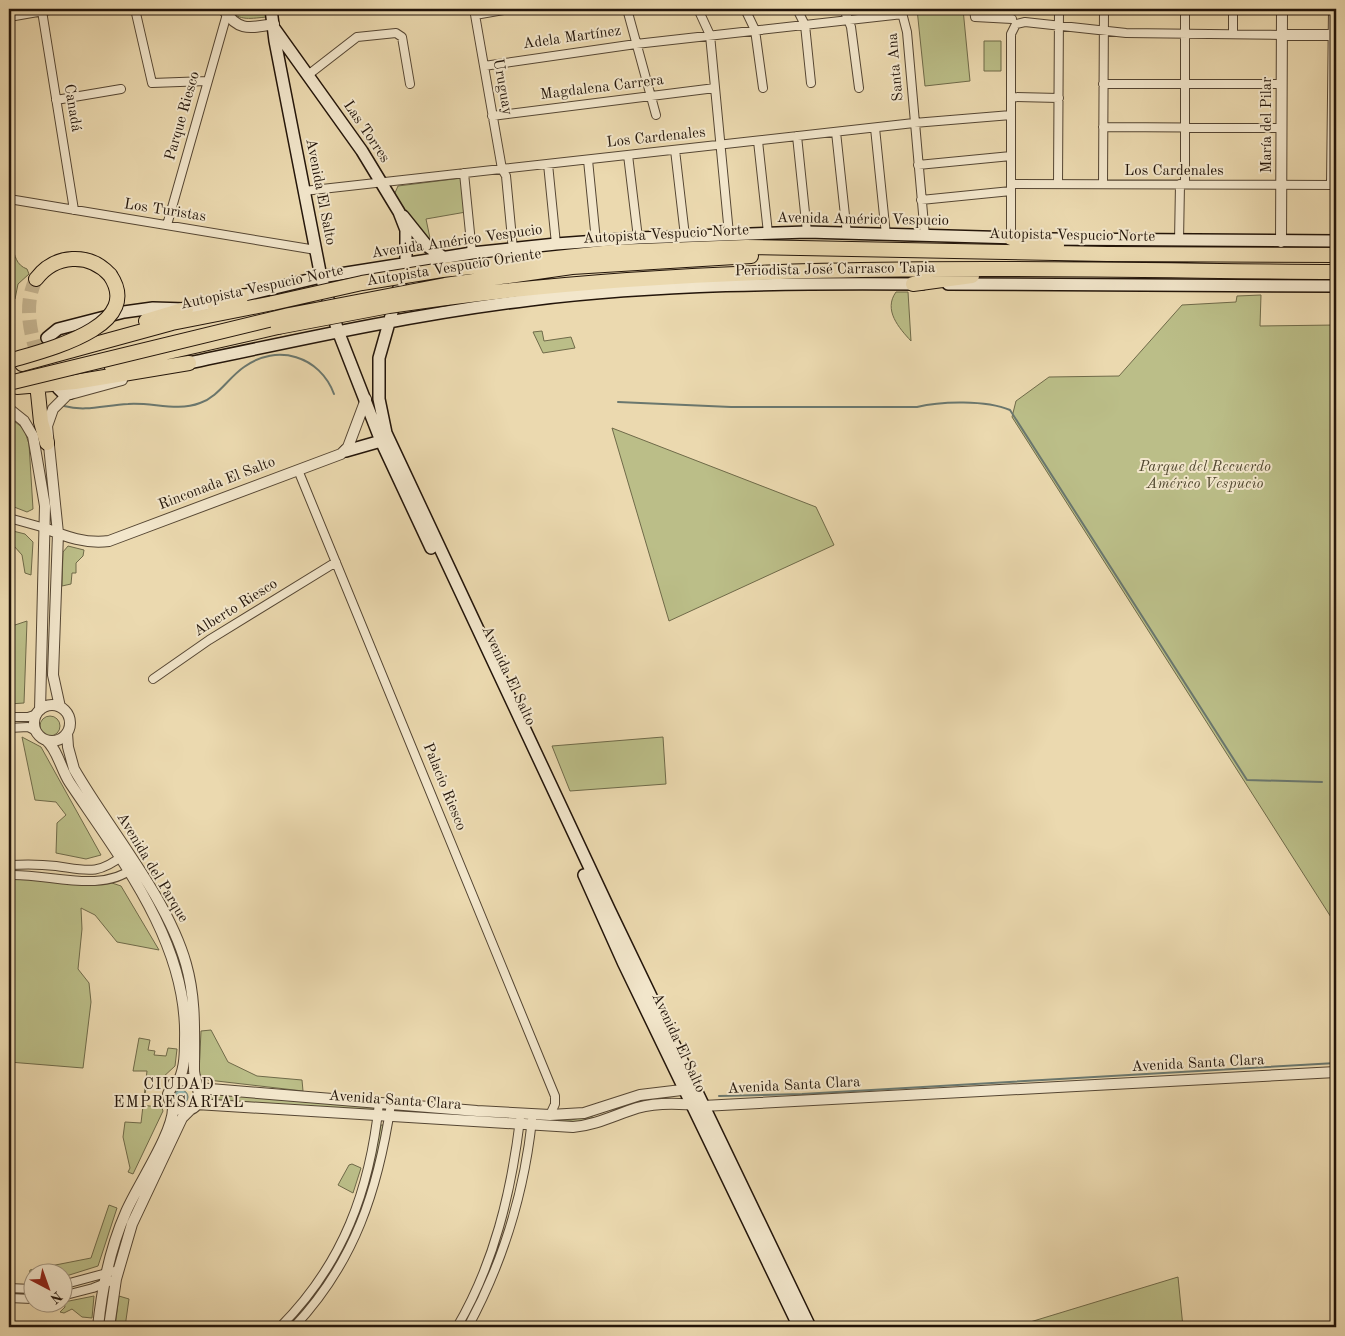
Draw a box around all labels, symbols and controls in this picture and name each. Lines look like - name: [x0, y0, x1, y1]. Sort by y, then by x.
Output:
- street label: Adela Martínez: [522, 24, 622, 52]
- street label: Santa Ana: [885, 32, 906, 102]
- street label: Uruguay: [490, 58, 514, 116]
- street label: Parque Riesco: [163, 70, 203, 162]
- street label: Magdalena Carrera: [539, 73, 665, 103]
- street label: María del Pilar: [1260, 77, 1275, 173]
- street label: Canadá: [61, 83, 83, 134]
- street label: Las Torres: [340, 98, 392, 166]
- street label: Los Cardenales: [606, 125, 706, 151]
- street label: Avenida El Salto: [302, 137, 338, 247]
- street label: Los Cardenales: [1124, 164, 1224, 179]
- street label: Los Turistas: [123, 197, 207, 225]
- street label: Avenida Américo Vespucio: [777, 211, 949, 229]
- street label: Avenida Américo Vespucio: [371, 223, 543, 261]
- street label: Autopista Vespucio Norte: [583, 223, 749, 247]
- street label: Autopista Vespucio Norte: [989, 227, 1155, 245]
- street label: Autopista Vespucio Oriente: [366, 247, 543, 289]
- street label: Periodista José Carrasco Tapia: [734, 261, 936, 279]
- street label: Autopista Vespucio Norte: [179, 263, 345, 313]
- street label: Rinconada El Salto: [156, 455, 278, 513]
- park label: Parque del Recuerdo Américo Vespucio: [1138, 460, 1271, 492]
- street label: Alberto Riesco: [192, 576, 280, 640]
- street label: Avenida El Salto: [478, 624, 538, 728]
- street label: Palacio Riesco: [420, 741, 468, 833]
- street label: Avenida del Parque: [113, 811, 191, 925]
- street label: Avenida El Salto: [648, 991, 708, 1095]
- street label: Avenida Santa Clara: [1131, 1053, 1265, 1075]
- street label: Avenida Santa Clara: [727, 1075, 861, 1097]
- district label: CIUDAD EMPRESARIAL: [113, 1077, 245, 1111]
- street label: Avenida Santa Clara: [328, 1089, 462, 1113]
- north arrow: [22, 1264, 72, 1314]
- text: N: [47, 1288, 65, 1306]

